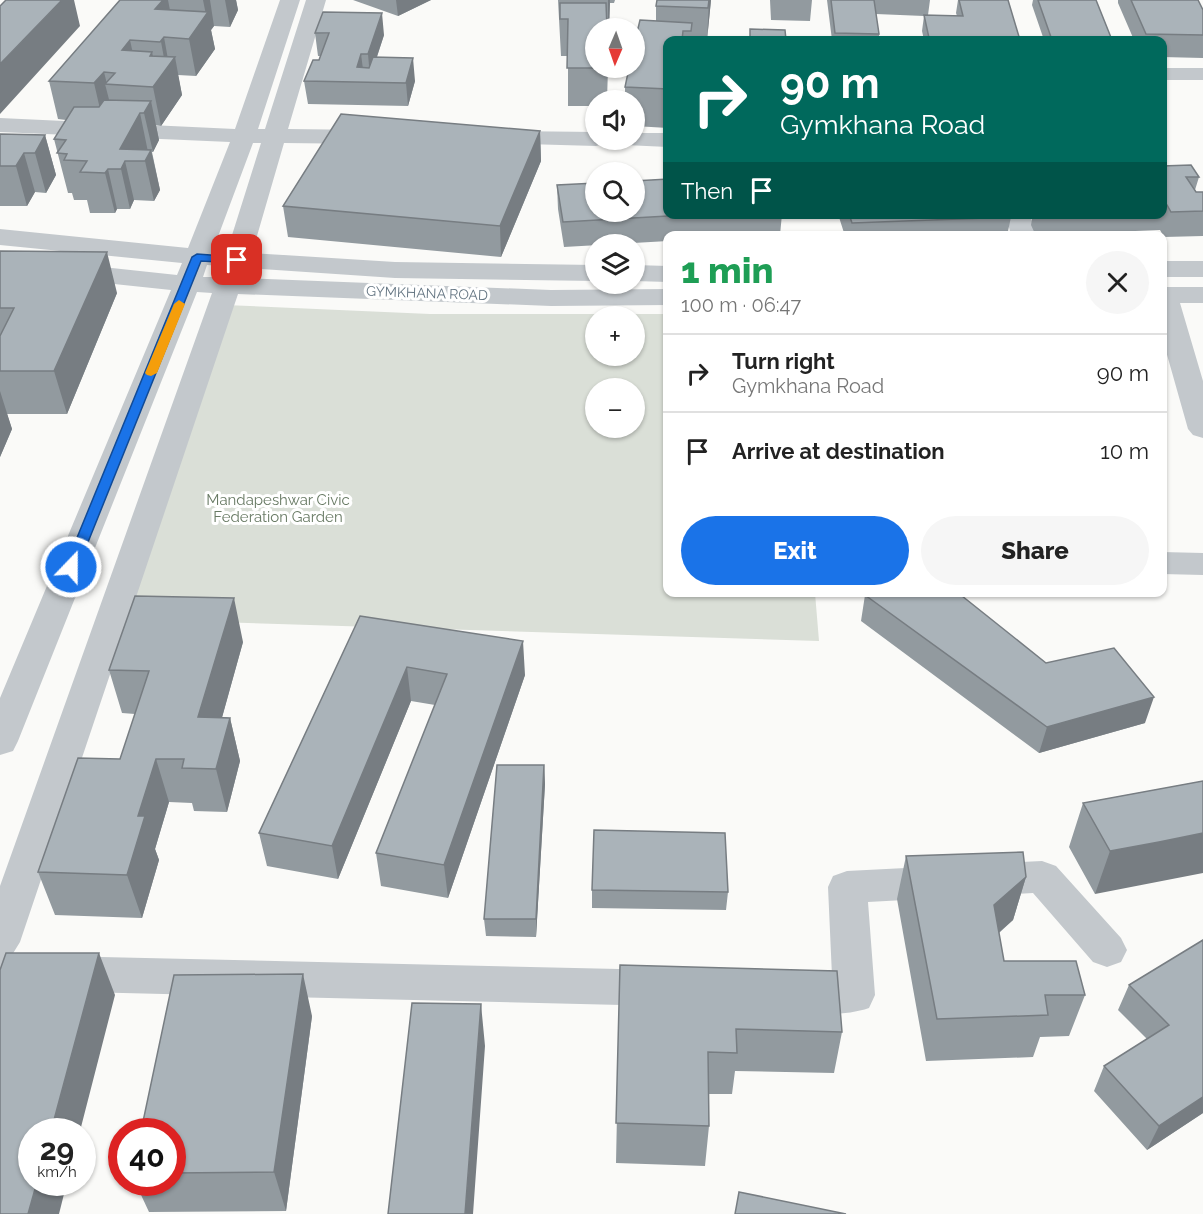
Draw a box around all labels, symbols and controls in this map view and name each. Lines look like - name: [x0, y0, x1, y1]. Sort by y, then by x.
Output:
- north arrow: [585, 18, 645, 78]
- map controls: [585, 18, 645, 438]
- text: 90 m: [780, 59, 880, 108]
- icon: right: [681, 60, 759, 138]
- button: sound: [585, 90, 645, 150]
- text: Gymkhana Road: [780, 109, 985, 140]
- button: search: [585, 162, 645, 222]
- icon: arrive: [745, 174, 778, 207]
- text: Then: [681, 178, 733, 204]
- pin: [211, 234, 262, 285]
- button: layers: [585, 234, 645, 294]
- icon: arrive: [220, 243, 253, 276]
- text: 1 min: [681, 249, 773, 291]
- button: close: [1086, 251, 1149, 314]
- street label: GYMKHANA ROAD: [366, 283, 488, 303]
- text: 100 m · 06:47: [681, 293, 801, 317]
- button: +: [585, 306, 645, 366]
- text: Turn right: [732, 348, 835, 374]
- icon: right: [681, 357, 714, 390]
- text: 90 m: [1097, 360, 1149, 386]
- text: Gymkhana Road: [732, 374, 884, 398]
- button: −: [585, 378, 645, 438]
- icon: arrive: [681, 435, 714, 468]
- text: Arrive at destination: [732, 438, 945, 464]
- text: 10 m: [1100, 438, 1149, 464]
- park label: Mandapeshwar Civic Federation Garden: [206, 491, 350, 526]
- button: Exit: [681, 516, 909, 585]
- button: Share: [921, 516, 1149, 585]
- position arrow: [39, 535, 103, 599]
- speed limit sign: 40: [108, 1118, 186, 1196]
- text: 29: [40, 1132, 74, 1167]
- text: km/h: [37, 1163, 77, 1181]

